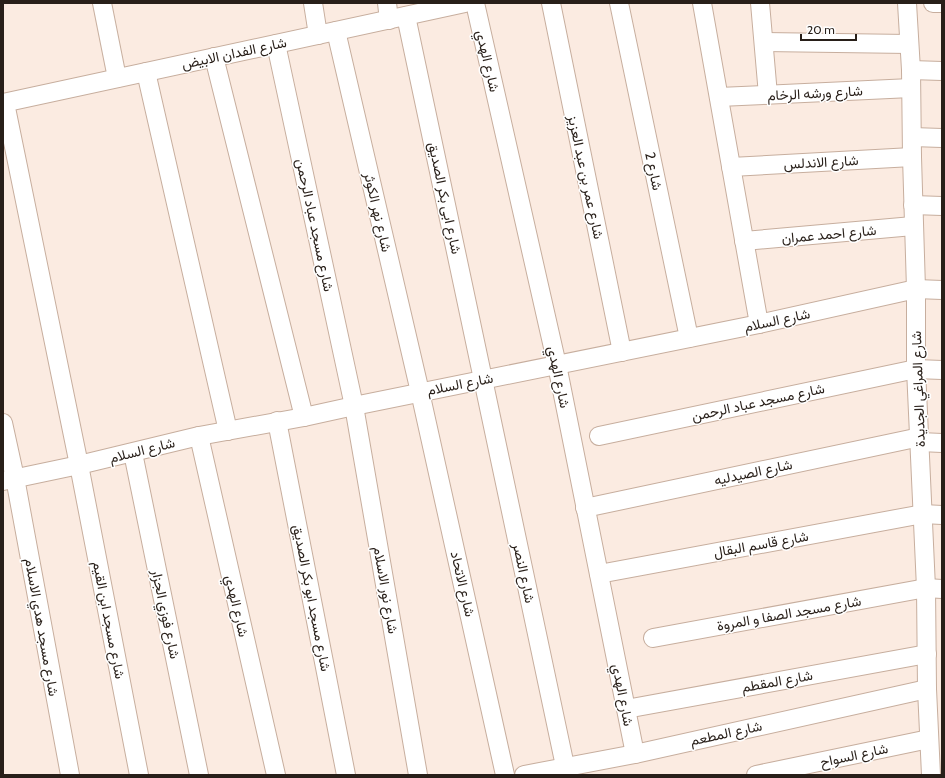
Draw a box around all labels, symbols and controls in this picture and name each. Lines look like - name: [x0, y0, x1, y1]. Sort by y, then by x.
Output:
- scale bar: [801, 16, 856, 42]
- text: 20 m: [807, 22, 835, 37]
- street label: شارع الهدي: [469, 28, 504, 94]
- street label: شارع الفدان الابيض: [180, 33, 289, 75]
- street label: شارع ورشه الرخام: [767, 82, 863, 106]
- street label: شارع عمر بن عبد العزيز: [562, 112, 608, 241]
- street label: شارع ابى بكر الصديق: [422, 140, 466, 256]
- street label: شارع 2: [639, 150, 667, 192]
- street label: شارع الاندلس: [783, 151, 859, 175]
- street label: شارع مسجد عباد الرحمن: [290, 157, 338, 294]
- street label: شارع نهر الكوثر: [358, 169, 396, 254]
- street label: شارع احمد عمران: [781, 221, 877, 249]
- street label: شارع السلام: [742, 304, 812, 338]
- street label: شارع المراغي الجديدة: [907, 330, 932, 448]
- street label: شارع الهدي: [541, 344, 574, 410]
- street label: شارع السلام: [425, 369, 495, 401]
- street label: شارع مسجد عباد الرحمن: [690, 379, 827, 427]
- street label: شارع السلام: [107, 433, 177, 469]
- street label: شارع الصيدليه: [712, 455, 794, 491]
- street label: شارع مسجد ابو بكر الصديق: [287, 523, 335, 673]
- street label: شارع قاسم البقال: [712, 527, 810, 563]
- street label: شارع النصر: [507, 540, 539, 605]
- street label: شارع نور الاسلام: [367, 545, 403, 635]
- street label: شارع الاتحاد: [445, 549, 479, 619]
- street label: شارع مسجد هدي الاسلام: [18, 557, 63, 698]
- street label: شارع مسجد ابن القيم: [87, 560, 129, 681]
- street label: شارع فوزي الجزار: [145, 567, 184, 661]
- street label: شارع الهدي: [218, 573, 253, 639]
- street label: شارع مسجد الصفا و المروة: [715, 591, 863, 637]
- street label: شارع الهدي: [605, 662, 638, 728]
- street label: شارع المقطم: [740, 666, 814, 698]
- street label: شارع المطعم: [688, 717, 764, 751]
- street label: شارع السواح: [818, 739, 890, 773]

